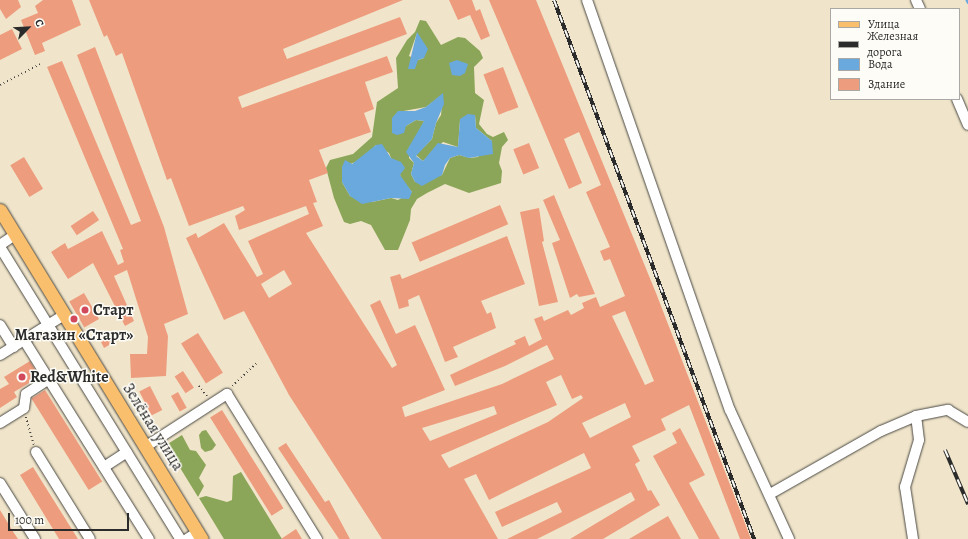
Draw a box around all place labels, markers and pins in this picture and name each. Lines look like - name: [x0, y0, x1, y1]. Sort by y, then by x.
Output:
- place label: Старт: [93, 300, 134, 320]
- marker: Старт: [80, 305, 90, 315]
- marker: Магазин «Старт»: [69, 314, 79, 324]
- place label: Магазин «Старт»: [14, 325, 134, 345]
- place label: Red&White: [30, 367, 109, 387]
- marker: Red&White: [17, 372, 27, 382]

